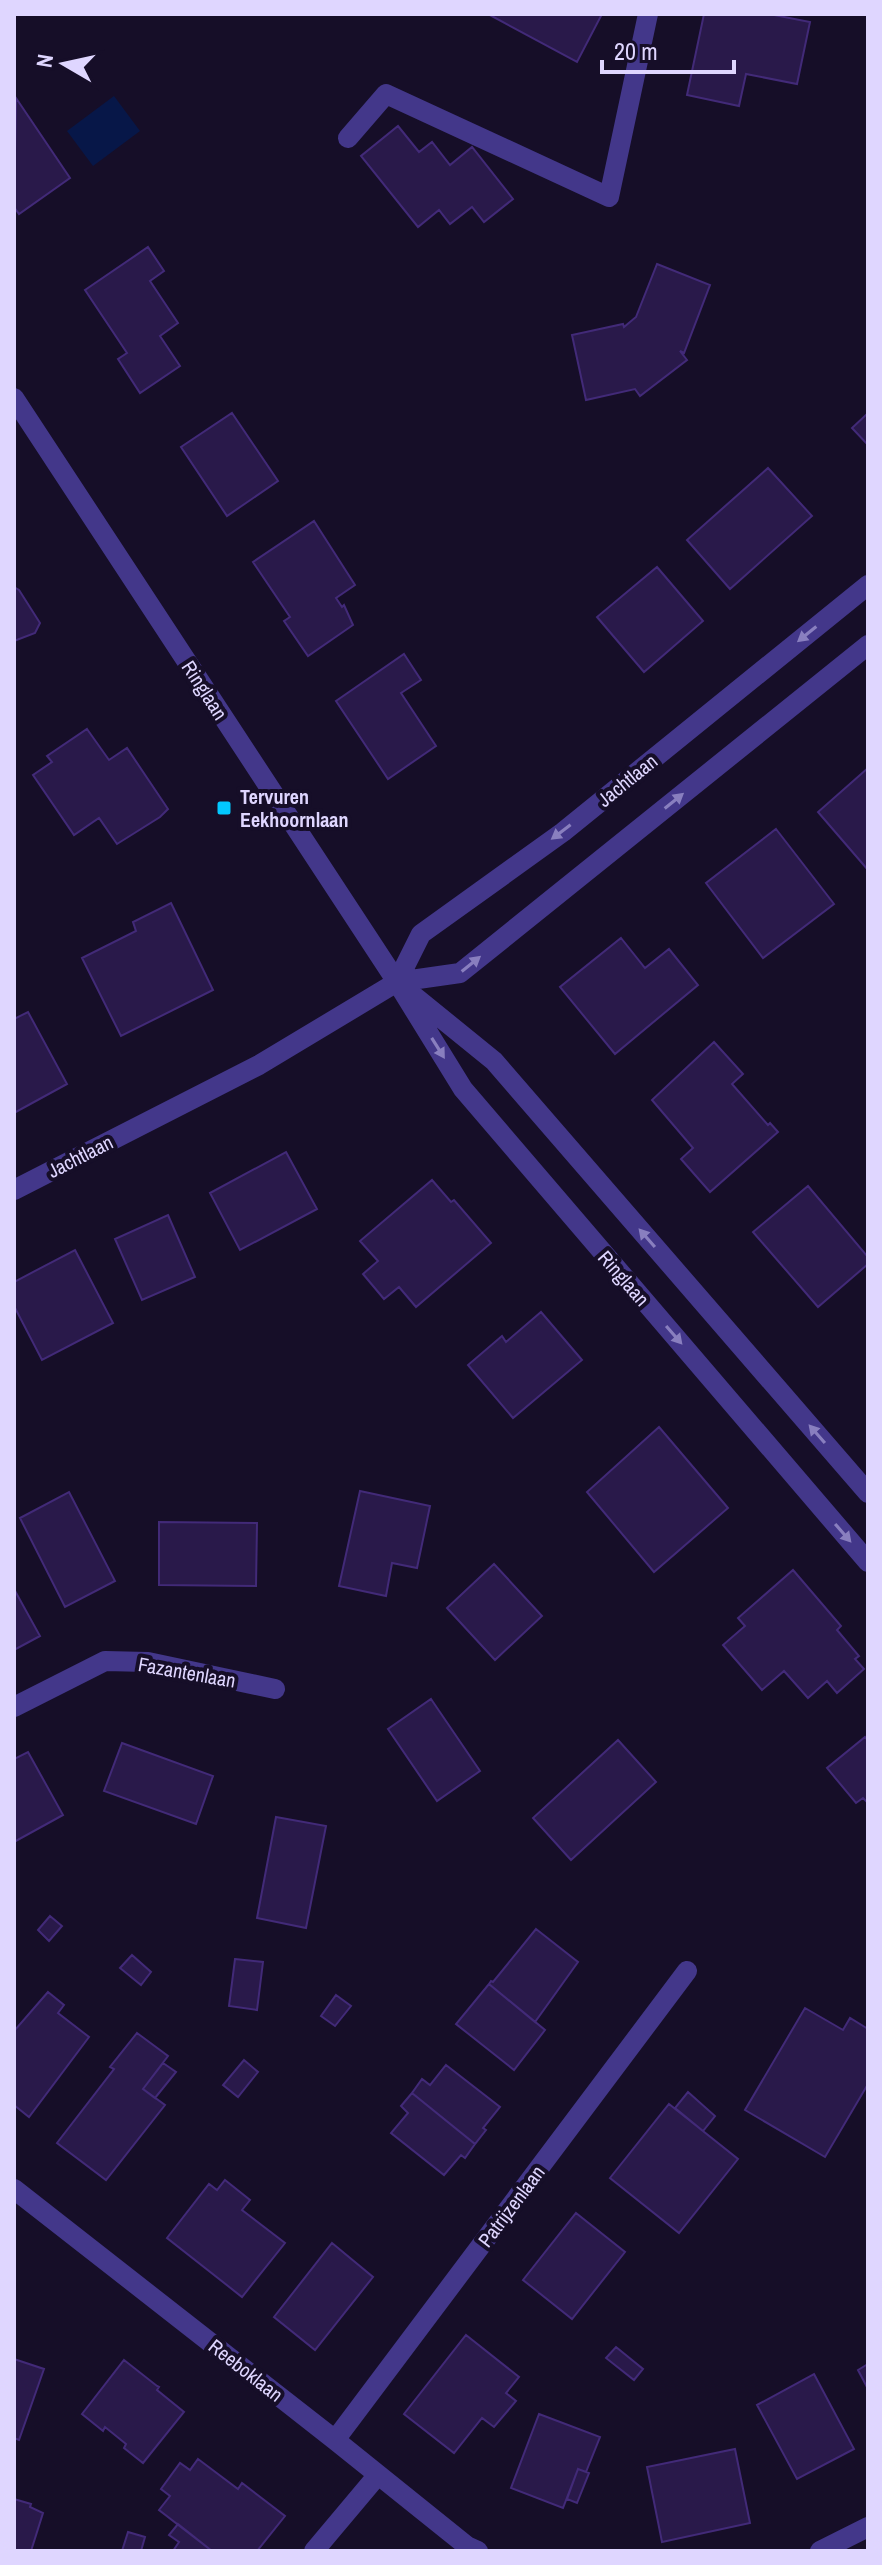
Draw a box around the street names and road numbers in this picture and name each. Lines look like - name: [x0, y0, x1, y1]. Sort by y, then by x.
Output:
- street label: Ringlaan: [176, 655, 234, 725]
- street label: Jachtlaan: [591, 747, 663, 813]
- street label: Jachtlaan: [43, 1128, 117, 1184]
- street label: Ringlaan: [592, 1244, 656, 1312]
- street label: Fazantenlaan: [136, 1650, 238, 1694]
- street label: Patrijzenlaan: [471, 2160, 551, 2252]
- street label: Reeboklaan: [203, 2332, 289, 2408]

